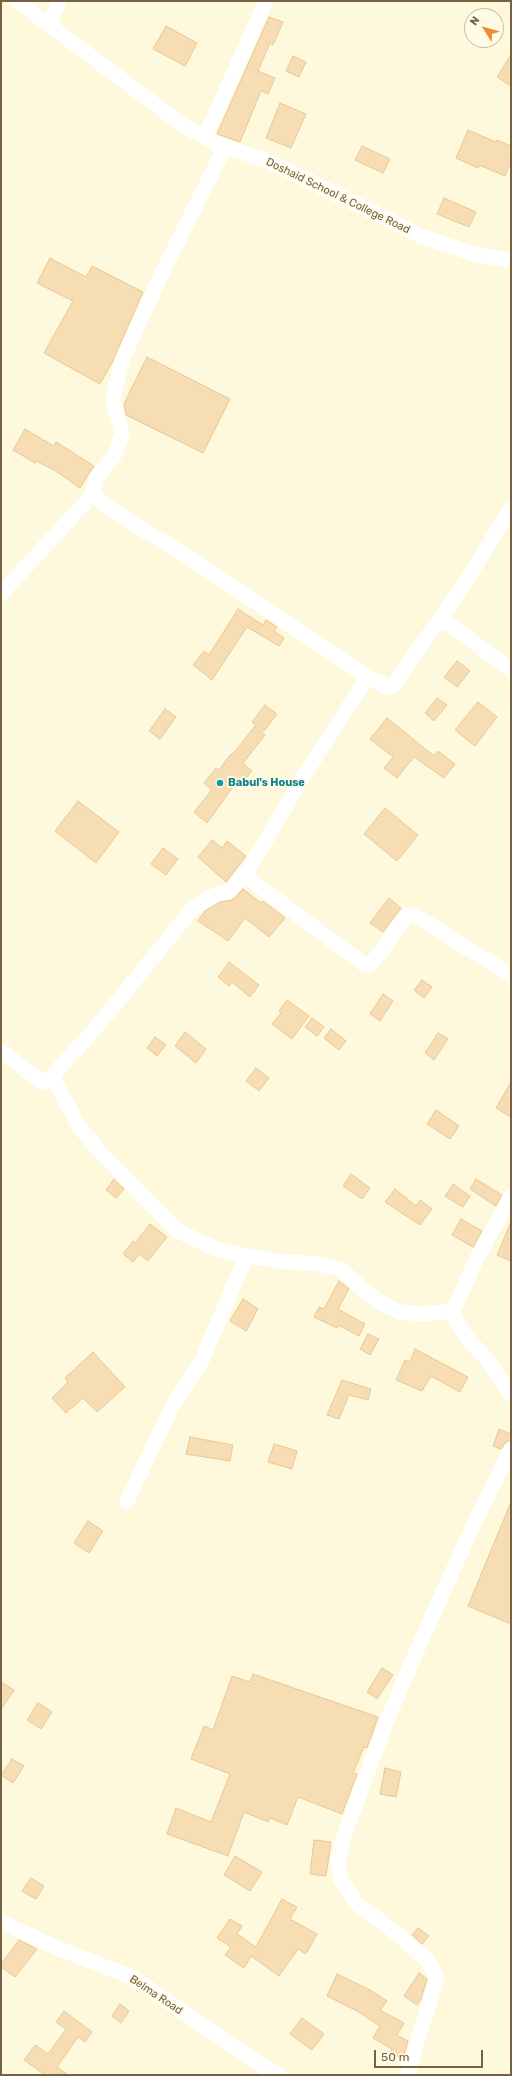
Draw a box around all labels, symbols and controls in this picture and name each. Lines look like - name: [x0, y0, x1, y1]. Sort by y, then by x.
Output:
- north arrow: [464, 8, 504, 48]
- text: N: [467, 14, 482, 28]
- street label: Doshaid School & College Road: [264, 155, 412, 237]
- place label: Babul's House: [228, 776, 305, 790]
- marker: Babul's House: [215, 778, 225, 788]
- street label: Belma Road: [127, 1973, 185, 2017]
- scale bar: [376, 2042, 485, 2068]
- text: 50 m: [381, 2050, 409, 2064]

